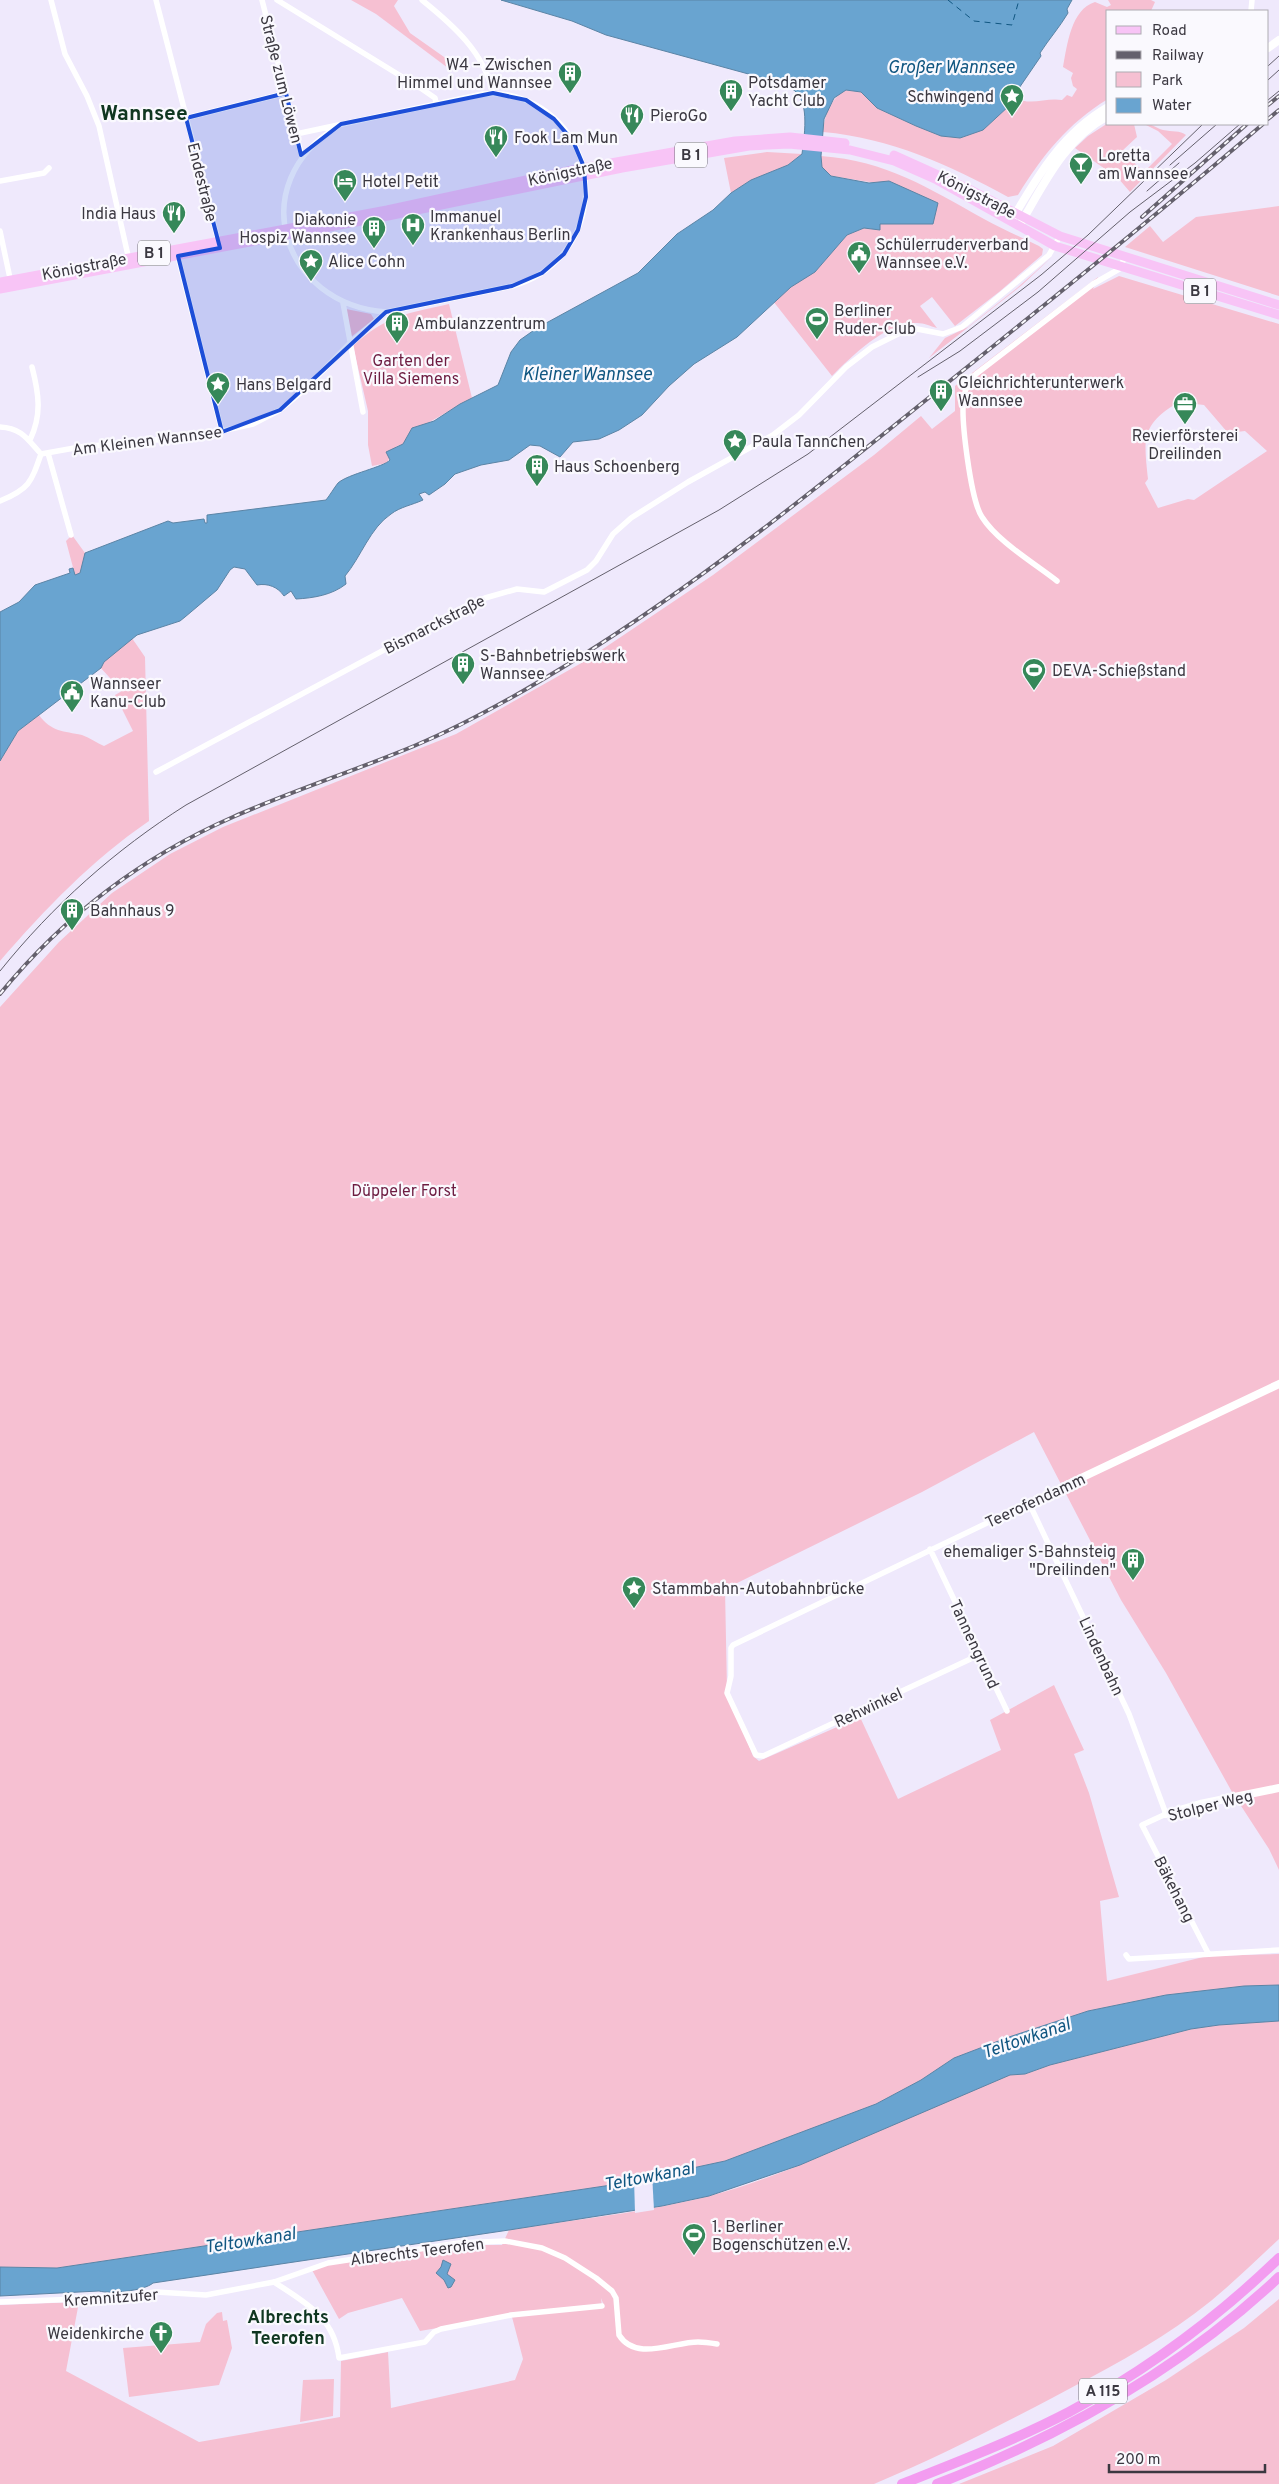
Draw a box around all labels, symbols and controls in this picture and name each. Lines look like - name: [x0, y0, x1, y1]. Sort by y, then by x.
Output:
- legend: [1106, 10, 1269, 125]
- street label: Straße zum Löwen: [254, 13, 306, 146]
- text: Road: [1152, 22, 1187, 41]
- text: Railway: [1152, 47, 1204, 66]
- place label: W4 – Zwischen Himmel und Wannsee: [397, 56, 552, 94]
- water label: Großer Wannsee: [887, 57, 1015, 80]
- building icon: W4 – Zwischen Himmel und Wannsee: [557, 60, 583, 94]
- text: Park: [1152, 72, 1183, 91]
- place label: Potsdamer Yacht Club: [748, 74, 827, 112]
- building icon: Potsdamer Yacht Club: [718, 78, 744, 112]
- place icon: Schwingend: [999, 83, 1025, 117]
- place label: Schwingend: [907, 88, 994, 108]
- text: Water: [1152, 97, 1192, 116]
- district label: Wannsee: [100, 101, 188, 128]
- restaurant icon: PieroGo: [619, 102, 645, 136]
- place label: PieroGo: [650, 107, 708, 127]
- restaurant icon: Fook Lam Mun: [483, 124, 509, 158]
- place label: Fook Lam Mun: [514, 129, 618, 149]
- street label: Endestraße: [182, 141, 221, 224]
- road number: B 1: [675, 142, 707, 168]
- place label: Loretta am Wannsee: [1098, 147, 1188, 185]
- bar icon: Loretta am Wannsee: [1068, 151, 1094, 185]
- street label: Königstraße: [526, 154, 614, 192]
- street label: Königstraße: [933, 167, 1019, 224]
- hotel icon: Hotel Petit: [332, 168, 358, 202]
- place label: Hotel Petit: [362, 173, 439, 193]
- restaurant icon: India Haus: [161, 200, 187, 234]
- place label: India Haus: [81, 205, 156, 225]
- place label: Immanuel Krankenhaus Berlin: [430, 208, 570, 246]
- place label: Diakonie Hospiz Wannsee: [239, 211, 356, 249]
- hospital icon: Immanuel Krankenhaus Berlin: [400, 212, 426, 246]
- building icon: Diakonie Hospiz Wannsee: [361, 215, 387, 249]
- place label: Schülerruderverband Wannsee e.V.: [876, 236, 1029, 274]
- road number: B 1: [138, 240, 170, 266]
- public building icon: Schülerruderverband Wannsee e.V.: [846, 240, 872, 274]
- place icon: Alice Cohn: [298, 248, 324, 282]
- street label: Königstraße: [40, 250, 128, 286]
- place label: Alice Cohn: [328, 253, 405, 273]
- road number: B 1: [1184, 278, 1216, 304]
- place label: Berliner Ruder-Club: [834, 302, 916, 340]
- sports icon: Berliner Ruder-Club: [804, 306, 830, 340]
- building icon: Ambulanzzentrum: [384, 310, 410, 344]
- place label: Ambulanzzentrum: [414, 315, 546, 335]
- park label: Garten der Villa Siemens: [363, 352, 459, 390]
- water label: Kleiner Wannsee: [522, 364, 652, 387]
- place icon: Hans Belgard: [205, 371, 231, 405]
- place label: Gleichrichterunterwerk Wannsee: [958, 374, 1124, 412]
- place label: Hans Belgard: [236, 376, 332, 396]
- building icon: Gleichrichterunterwerk Wannsee: [928, 378, 954, 412]
- office icon: Revierförsterei Dreilinden: [1172, 391, 1198, 425]
- street label: Am Kleinen Wannsee: [71, 423, 223, 461]
- place label: Revierförsterei Dreilinden: [1132, 427, 1238, 465]
- place icon: Paula Tannchen: [722, 428, 748, 462]
- place label: Paula Tannchen: [752, 433, 865, 453]
- building icon: Haus Schoenberg: [524, 453, 550, 487]
- place label: Haus Schoenberg: [554, 458, 680, 478]
- street label: Bismarckstraße: [381, 592, 489, 660]
- place label: S-Bahnbetriebswerk Wannsee: [480, 647, 626, 685]
- building icon: S-Bahnbetriebswerk Wannsee: [450, 651, 476, 685]
- sports icon: DEVA-Schießstand: [1021, 657, 1047, 691]
- place label: DEVA-Schießstand: [1052, 662, 1186, 682]
- place label: Wannseer Kanu-Club: [90, 675, 166, 713]
- public building icon: Wannseer Kanu-Club: [59, 679, 85, 713]
- building icon: Bahnhaus 9: [59, 897, 85, 931]
- place label: Bahnhaus 9: [90, 902, 175, 922]
- park label: Düppeler Forst: [351, 1182, 457, 1202]
- street label: Teerofendamm: [983, 1470, 1089, 1534]
- place label: ehemaliger S-Bahnsteig "Dreilinden": [943, 1543, 1116, 1581]
- building icon: ehemaliger S-Bahnsteig "Dreilinden": [1120, 1547, 1146, 1581]
- place icon: Stammbahn-Autobahnbrücke: [621, 1575, 647, 1609]
- place label: Stammbahn-Autobahnbrücke: [652, 1580, 864, 1600]
- street label: Tannengrund: [944, 1597, 1003, 1693]
- street label: Lindenbahn: [1073, 1614, 1127, 1700]
- street label: Rehwinkel: [832, 1684, 906, 1733]
- street label: Stolper Weg: [1166, 1787, 1255, 1827]
- street label: Bäkehang: [1148, 1854, 1198, 1926]
- water label: Teltowkanal: [979, 2013, 1075, 2065]
- water label: Teltowkanal: [602, 2157, 698, 2198]
- place label: 1. Berliner Bogenschützen e.V.: [712, 2218, 850, 2256]
- sports icon: 1. Berliner Bogenschützen e.V.: [681, 2222, 707, 2256]
- water label: Teltowkanal: [203, 2223, 299, 2260]
- street label: Albrechts Teerofen: [349, 2235, 485, 2271]
- street label: Kremnitzufer: [63, 2286, 159, 2312]
- district label: Albrechts Teerofen: [247, 2307, 329, 2351]
- church icon: Weidenkirche: [148, 2320, 174, 2354]
- place label: Weidenkirche: [47, 2325, 144, 2345]
- road number: A 115: [1079, 2378, 1127, 2404]
- scale bar: [1109, 2442, 1265, 2474]
- text: 200 m: [1116, 2451, 1161, 2470]

